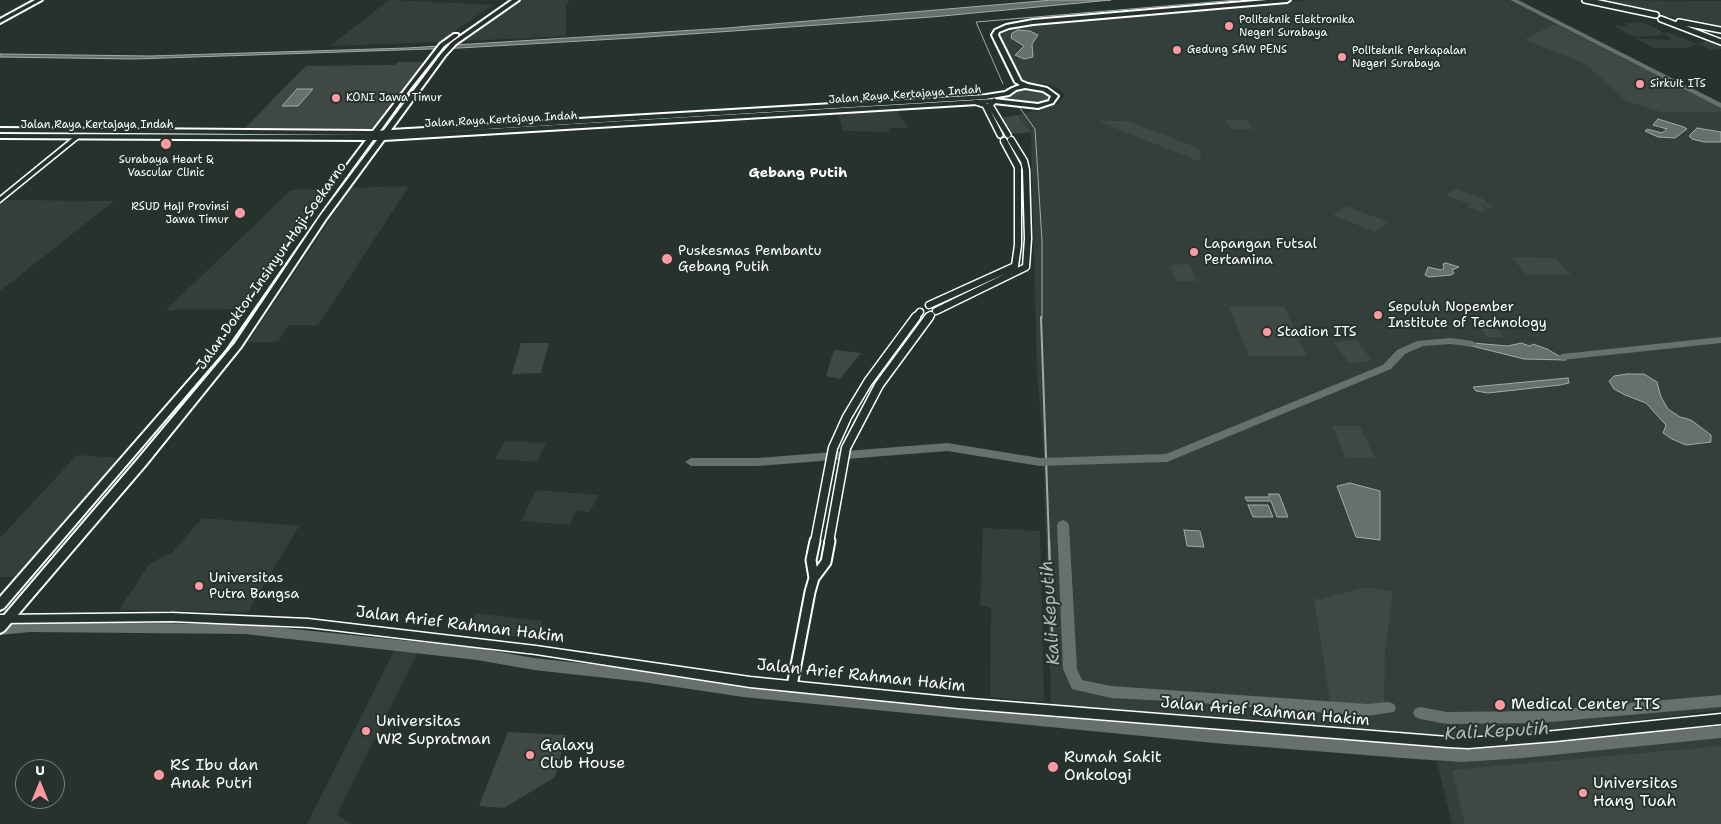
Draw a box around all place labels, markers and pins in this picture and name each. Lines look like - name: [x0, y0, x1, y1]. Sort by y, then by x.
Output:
- place label: Politeknik Elektronika Negeri Surabaya: [1239, 13, 1355, 39]
- marker: Politeknik Elektronika Negeri Surabaya: [1223, 20, 1235, 32]
- place label: Gedung SAW PENS: [1187, 43, 1287, 57]
- marker: Gedung SAW PENS: [1171, 44, 1183, 56]
- place label: Politeknik Perkapalan Negeri Surabaya: [1352, 44, 1467, 70]
- marker: Politeknik Perkapalan Negeri Surabaya: [1336, 51, 1348, 63]
- place label: Sirkuit ITS: [1650, 77, 1706, 91]
- marker: Sirkuit ITS: [1634, 78, 1646, 90]
- place label: KONI Jawa Timur: [346, 91, 442, 105]
- marker: KONI Jawa Timur: [330, 92, 342, 104]
- marker: Surabaya Heart & Vascular Clinic: [159, 137, 173, 151]
- place label: Surabaya Heart & Vascular Clinic: [119, 153, 213, 179]
- place label: RSUD Haji Provinsi Jawa Timur: [131, 200, 229, 226]
- marker: RSUD Haji Provinsi Jawa Timur: [233, 206, 247, 220]
- place label: Lapangan Futsal Pertamina: [1204, 236, 1317, 268]
- place label: Puskesmas Pembantu Gebang Putih: [678, 243, 822, 276]
- marker: Lapangan Futsal Pertamina: [1188, 246, 1200, 258]
- marker: Puskesmas Pembantu Gebang Putih: [660, 252, 674, 266]
- place label: Sepuluh Nopember Institute of Technology: [1388, 299, 1547, 332]
- marker: Sepuluh Nopember Institute of Technology: [1372, 309, 1384, 321]
- place label: Stadion ITS: [1277, 324, 1357, 340]
- marker: Stadion ITS: [1261, 326, 1273, 338]
- place label: Universitas Putra Bangsa: [209, 570, 299, 602]
- marker: Universitas Putra Bangsa: [193, 580, 205, 592]
- place label: Medical Center ITS: [1511, 695, 1660, 715]
- marker: Medical Center ITS: [1493, 698, 1507, 712]
- place label: Universitas WR Supratman: [376, 712, 491, 750]
- marker: Universitas WR Supratman: [360, 725, 372, 737]
- place label: Galaxy Club House: [540, 736, 625, 774]
- place label: Rumah Sakit Onkologi: [1064, 748, 1162, 786]
- marker: Galaxy Club House: [524, 749, 536, 761]
- place label: RS Ibu dan Anak Putri: [170, 756, 258, 794]
- marker: Rumah Sakit Onkologi: [1046, 760, 1060, 774]
- marker: RS Ibu dan Anak Putri: [152, 768, 166, 782]
- place label: Universitas Hang Tuah: [1593, 774, 1678, 812]
- marker: Universitas Hang Tuah: [1577, 787, 1589, 799]

